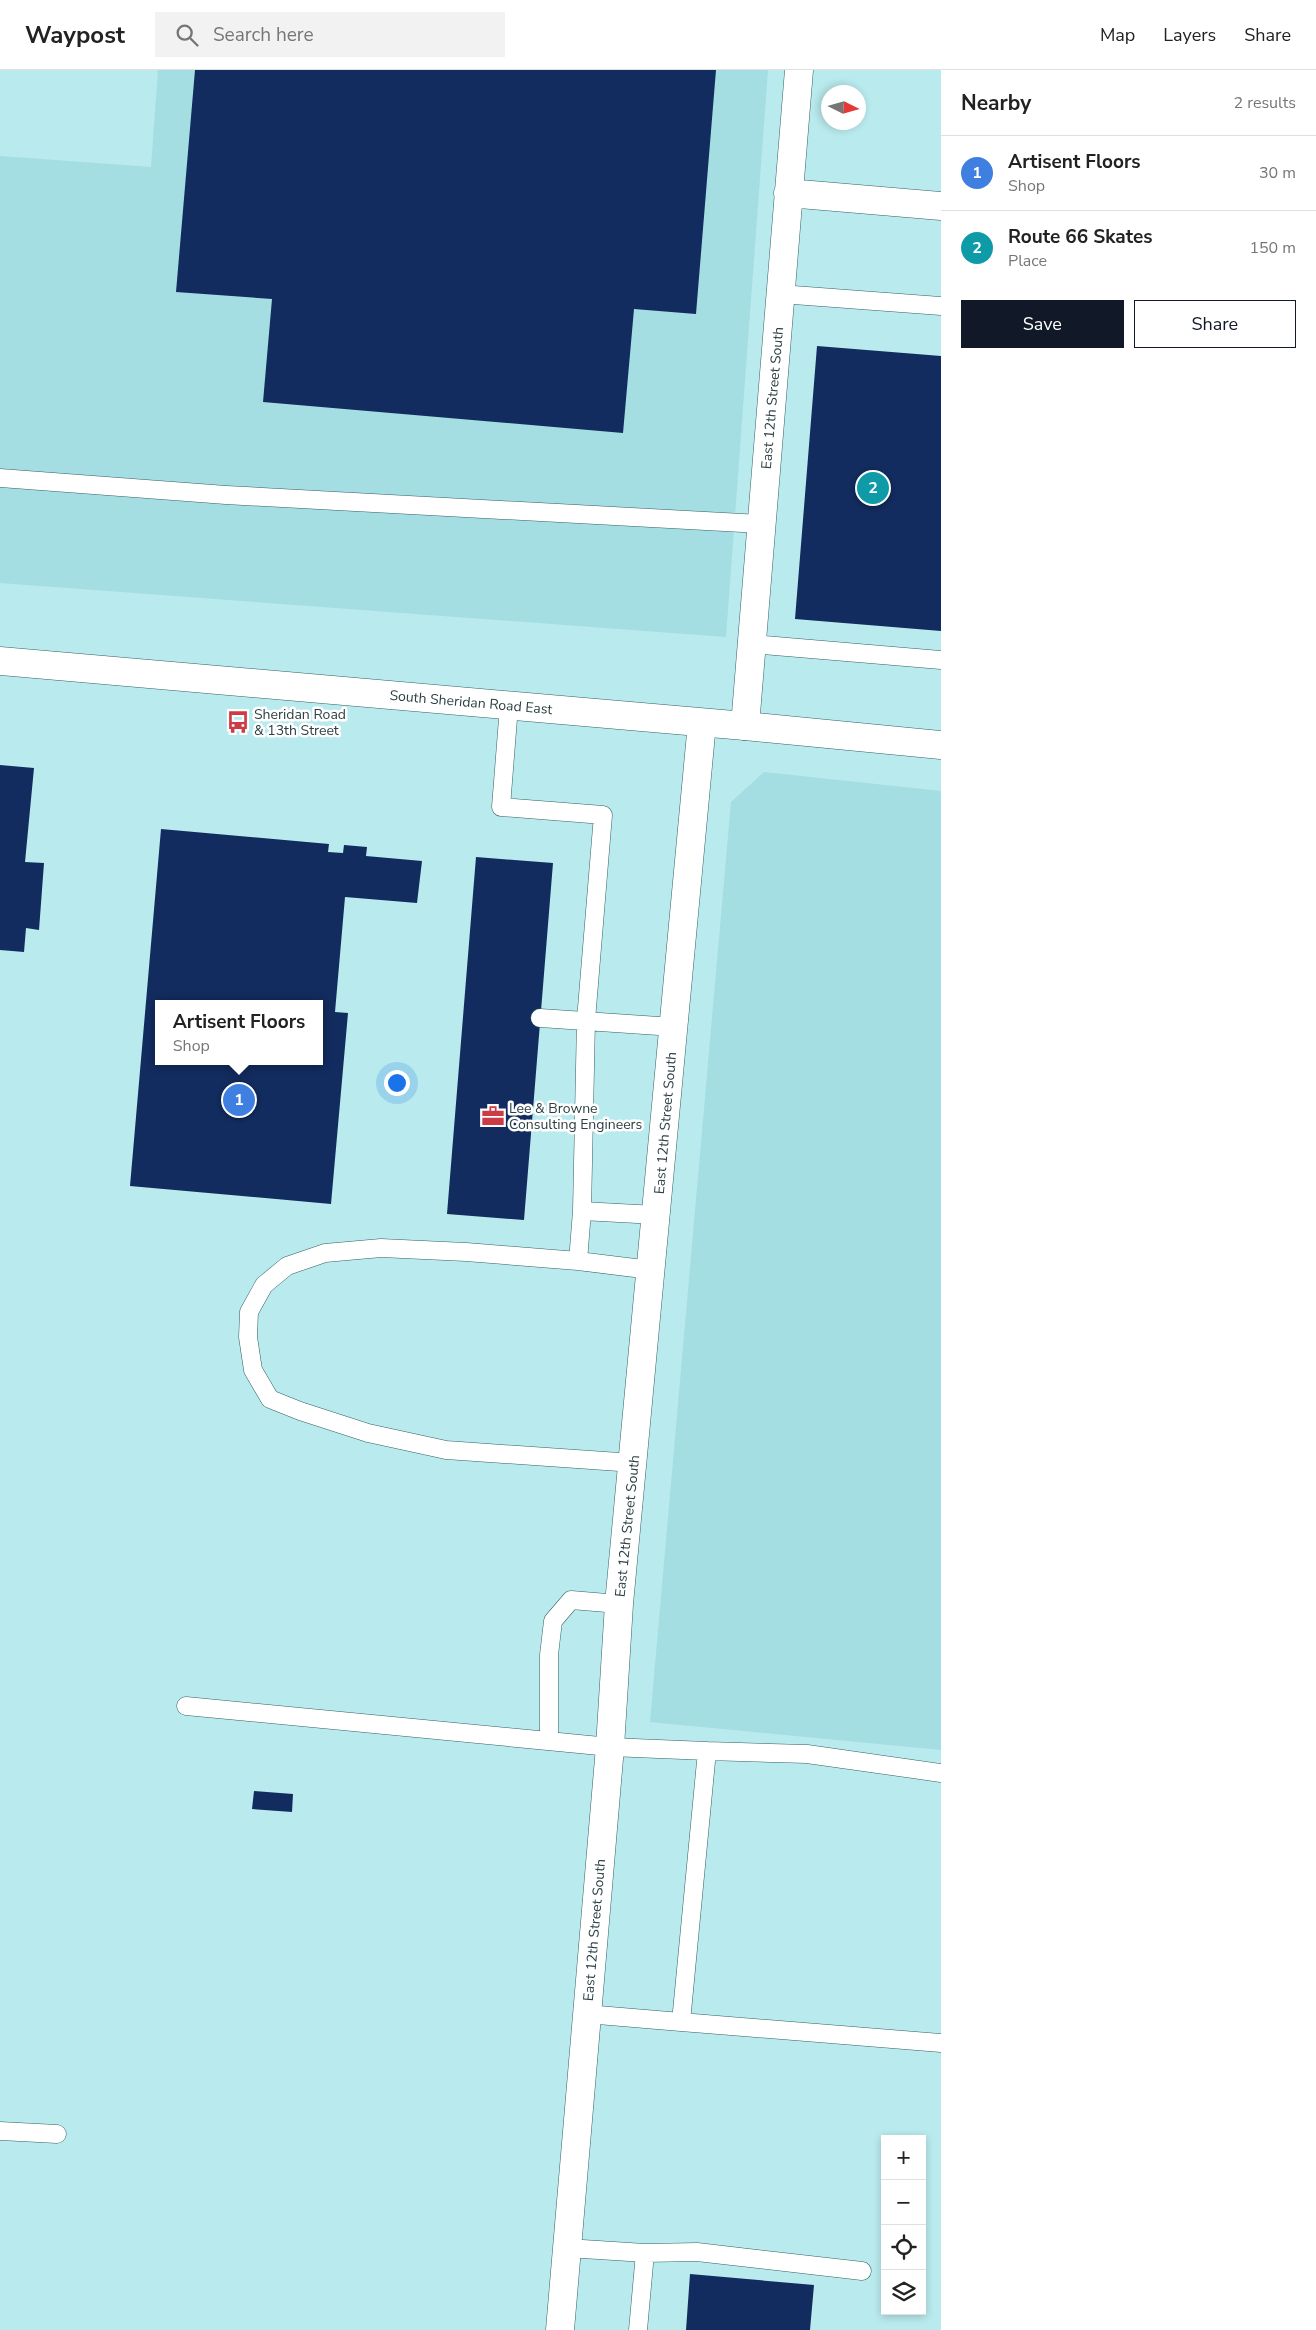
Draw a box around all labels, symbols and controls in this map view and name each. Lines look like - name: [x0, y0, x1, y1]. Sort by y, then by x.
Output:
- search box: [155, 12, 505, 57]
- text: Waypost: [25, 19, 125, 51]
- icon: search: [173, 21, 201, 49]
- text: Search here: [213, 22, 314, 48]
- text: Map: [1100, 23, 1135, 47]
- text: Layers: [1163, 23, 1216, 47]
- text: Share: [1244, 23, 1291, 47]
- north arrow: [821, 85, 866, 130]
- text: Nearby: [961, 89, 1031, 117]
- text: 2 results: [1234, 92, 1296, 114]
- text: Artisent Floors: [1008, 149, 1141, 175]
- text: 1: [972, 162, 982, 184]
- text: 30 m: [1259, 162, 1296, 184]
- text: Shop: [1008, 175, 1045, 197]
- text: Route 66 Skates: [1008, 224, 1153, 250]
- text: 2: [972, 237, 982, 259]
- text: 150 m: [1249, 237, 1296, 259]
- text: Place: [1008, 250, 1047, 272]
- button: Save: [961, 300, 1124, 348]
- button: Share: [1134, 300, 1296, 348]
- street label: East 12th Street South: [757, 326, 788, 470]
- pin: 2: [857, 469, 889, 507]
- street label: South Sheridan Road East: [389, 686, 553, 719]
- place label: Sheridan Road & 13th Street: [254, 705, 346, 740]
- bus stop icon: Sheridan Road & 13th Street: [225, 709, 251, 735]
- popup: [155, 1000, 323, 1065]
- text: Artisent Floors: [173, 1009, 305, 1035]
- text: Shop: [173, 1035, 210, 1057]
- street label: East 12th Street South: [650, 1051, 681, 1195]
- your location: [384, 1070, 410, 1096]
- pin: 1: [223, 1081, 255, 1119]
- place label: Lee & Browne Consulting Engineers: [509, 1099, 643, 1134]
- office icon: Lee & Browne Consulting Engineers: [480, 1103, 506, 1129]
- street label: East 12th Street South: [611, 1454, 644, 1598]
- street label: East 12th Street South: [579, 1858, 610, 2002]
- map controls: [881, 2135, 926, 2315]
- button: +: [881, 2135, 926, 2180]
- button: −: [881, 2180, 926, 2225]
- button: locate: [881, 2225, 926, 2270]
- button: layers: [881, 2270, 926, 2315]

